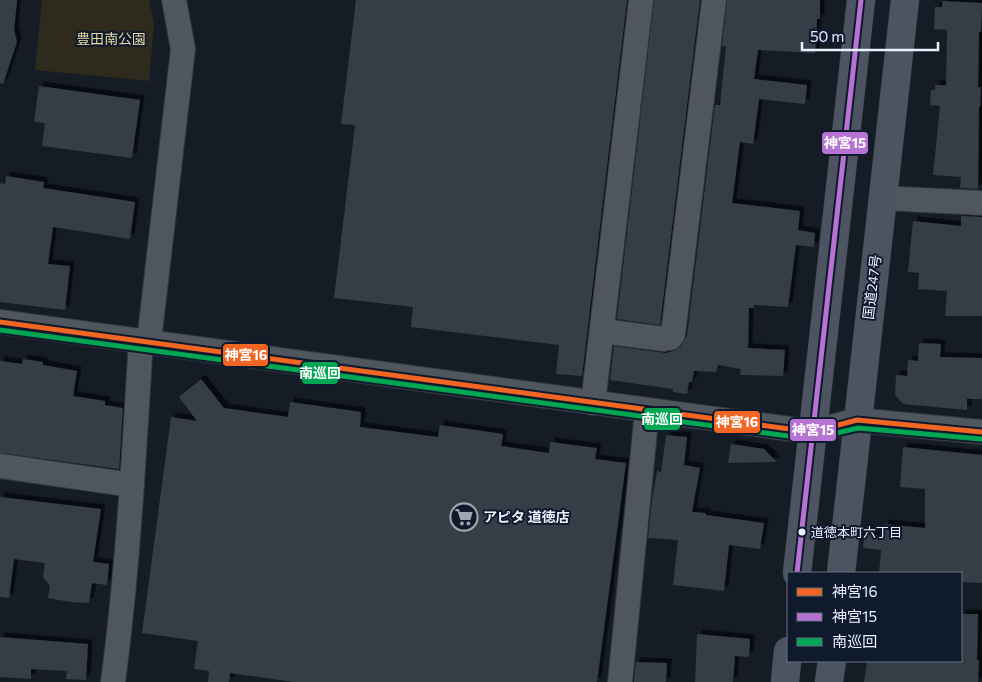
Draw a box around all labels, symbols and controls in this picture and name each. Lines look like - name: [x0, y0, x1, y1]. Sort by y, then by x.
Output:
- scale bar: [802, 20, 938, 52]
- text: 50 m: [810, 27, 844, 45]
- park label: 豊田南公園: [76, 30, 146, 47]
- line badge: 神宮15: [821, 131, 869, 155]
- text: 神宮15: [824, 134, 866, 151]
- street label: 国道247号: [859, 254, 884, 320]
- line badge: 神宮16: [222, 343, 269, 367]
- text: 神宮16: [225, 346, 268, 363]
- line badge: 南巡回: [301, 361, 339, 385]
- text: 南巡回: [299, 364, 341, 381]
- line badge: 南巡回: [643, 407, 681, 431]
- text: 南巡回: [641, 410, 683, 427]
- line badge: 神宮16: [713, 410, 761, 434]
- text: 神宮16: [716, 413, 759, 430]
- line badge: 神宮15: [789, 418, 837, 442]
- text: 神宮15: [792, 421, 834, 438]
- supermarket icon: アピタ 道徳店: [449, 502, 479, 532]
- place label: アピタ 道徳店: [483, 508, 570, 525]
- place label: 道徳本町六丁目: [811, 524, 902, 540]
- marker: 道徳本町六丁目: [797, 527, 807, 537]
- legend: [787, 572, 962, 662]
- text: 神宮16: [832, 582, 878, 600]
- text: 神宮15: [832, 607, 877, 625]
- text: 南巡回: [832, 632, 877, 650]

